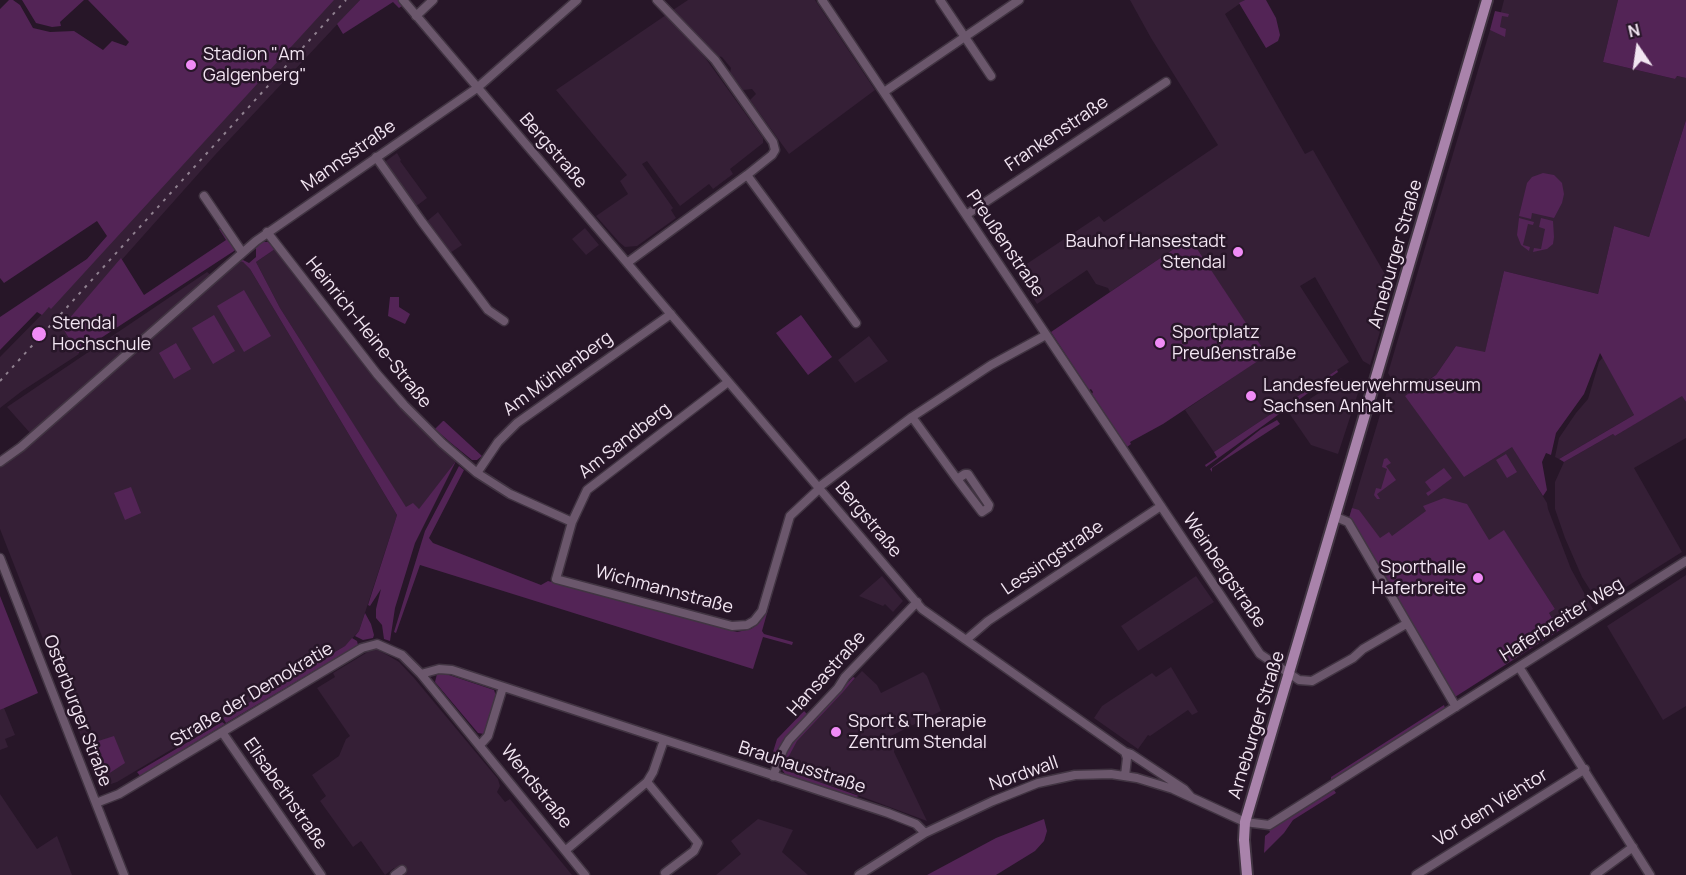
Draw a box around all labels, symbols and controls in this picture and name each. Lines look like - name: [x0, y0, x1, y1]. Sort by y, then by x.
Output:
- north arrow: [1608, 18, 1668, 78]
- text: N: [1626, 18, 1642, 42]
- place label: Stadion "Am Galgenberg": [203, 44, 307, 86]
- marker: Stadion "Am Galgenberg": [184, 58, 198, 72]
- street label: Frankenstraße: [1001, 92, 1113, 176]
- street label: Bergstraße: [515, 109, 591, 193]
- street label: Mannsstraße: [298, 116, 400, 196]
- street label: Arneburger Straße: [1364, 177, 1428, 331]
- street label: Preußenstraße: [961, 186, 1049, 302]
- place label: Bauhof Hansestadt Stendal: [1065, 231, 1226, 274]
- marker: Bauhof Hansestadt Stendal: [1231, 245, 1245, 259]
- street label: Heinrich-Heine-Straße: [300, 253, 436, 413]
- place label: Stendal Hochschule: [52, 313, 151, 356]
- place label: Sportplatz Preußenstraße: [1172, 322, 1296, 364]
- marker: Stendal Hochschule: [30, 325, 48, 343]
- street label: Am Mühlenberg: [499, 327, 617, 421]
- marker: Sportplatz Preußenstraße: [1153, 336, 1167, 350]
- place label: Landesfeuerwehrmuseum Sachsen Anhalt: [1263, 375, 1481, 418]
- marker: Landesfeuerwehrmuseum Sachsen Anhalt: [1244, 389, 1258, 403]
- street label: Am Sandberg: [575, 398, 675, 484]
- street label: Bergstraße: [830, 478, 906, 562]
- street label: Weinbergstraße: [1178, 510, 1270, 632]
- street label: Lessingstraße: [998, 516, 1108, 600]
- place label: Sporthalle Haferbreite: [1372, 557, 1466, 600]
- street label: Wichmannstraße: [593, 561, 735, 619]
- marker: Sporthalle Haferbreite: [1471, 571, 1485, 585]
- street label: Haferbreiter Weg: [1496, 573, 1628, 667]
- street label: Hansastraße: [783, 627, 871, 721]
- street label: Osterburger Straße: [38, 632, 116, 790]
- street label: Straße der Demokratie: [167, 638, 337, 752]
- street label: Arneburger Straße: [1224, 648, 1290, 802]
- place label: Sport & Therapie Zentrum Stendal: [848, 711, 987, 754]
- marker: Sport & Therapie Zentrum Stendal: [829, 725, 843, 739]
- street label: Elisabethstraße: [239, 734, 331, 854]
- street label: Brauhausstraße: [736, 737, 868, 799]
- street label: Wendstraße: [496, 741, 576, 833]
- street label: Nordwall: [987, 752, 1061, 796]
- street label: Vor dem Viehtor: [1430, 764, 1552, 852]

